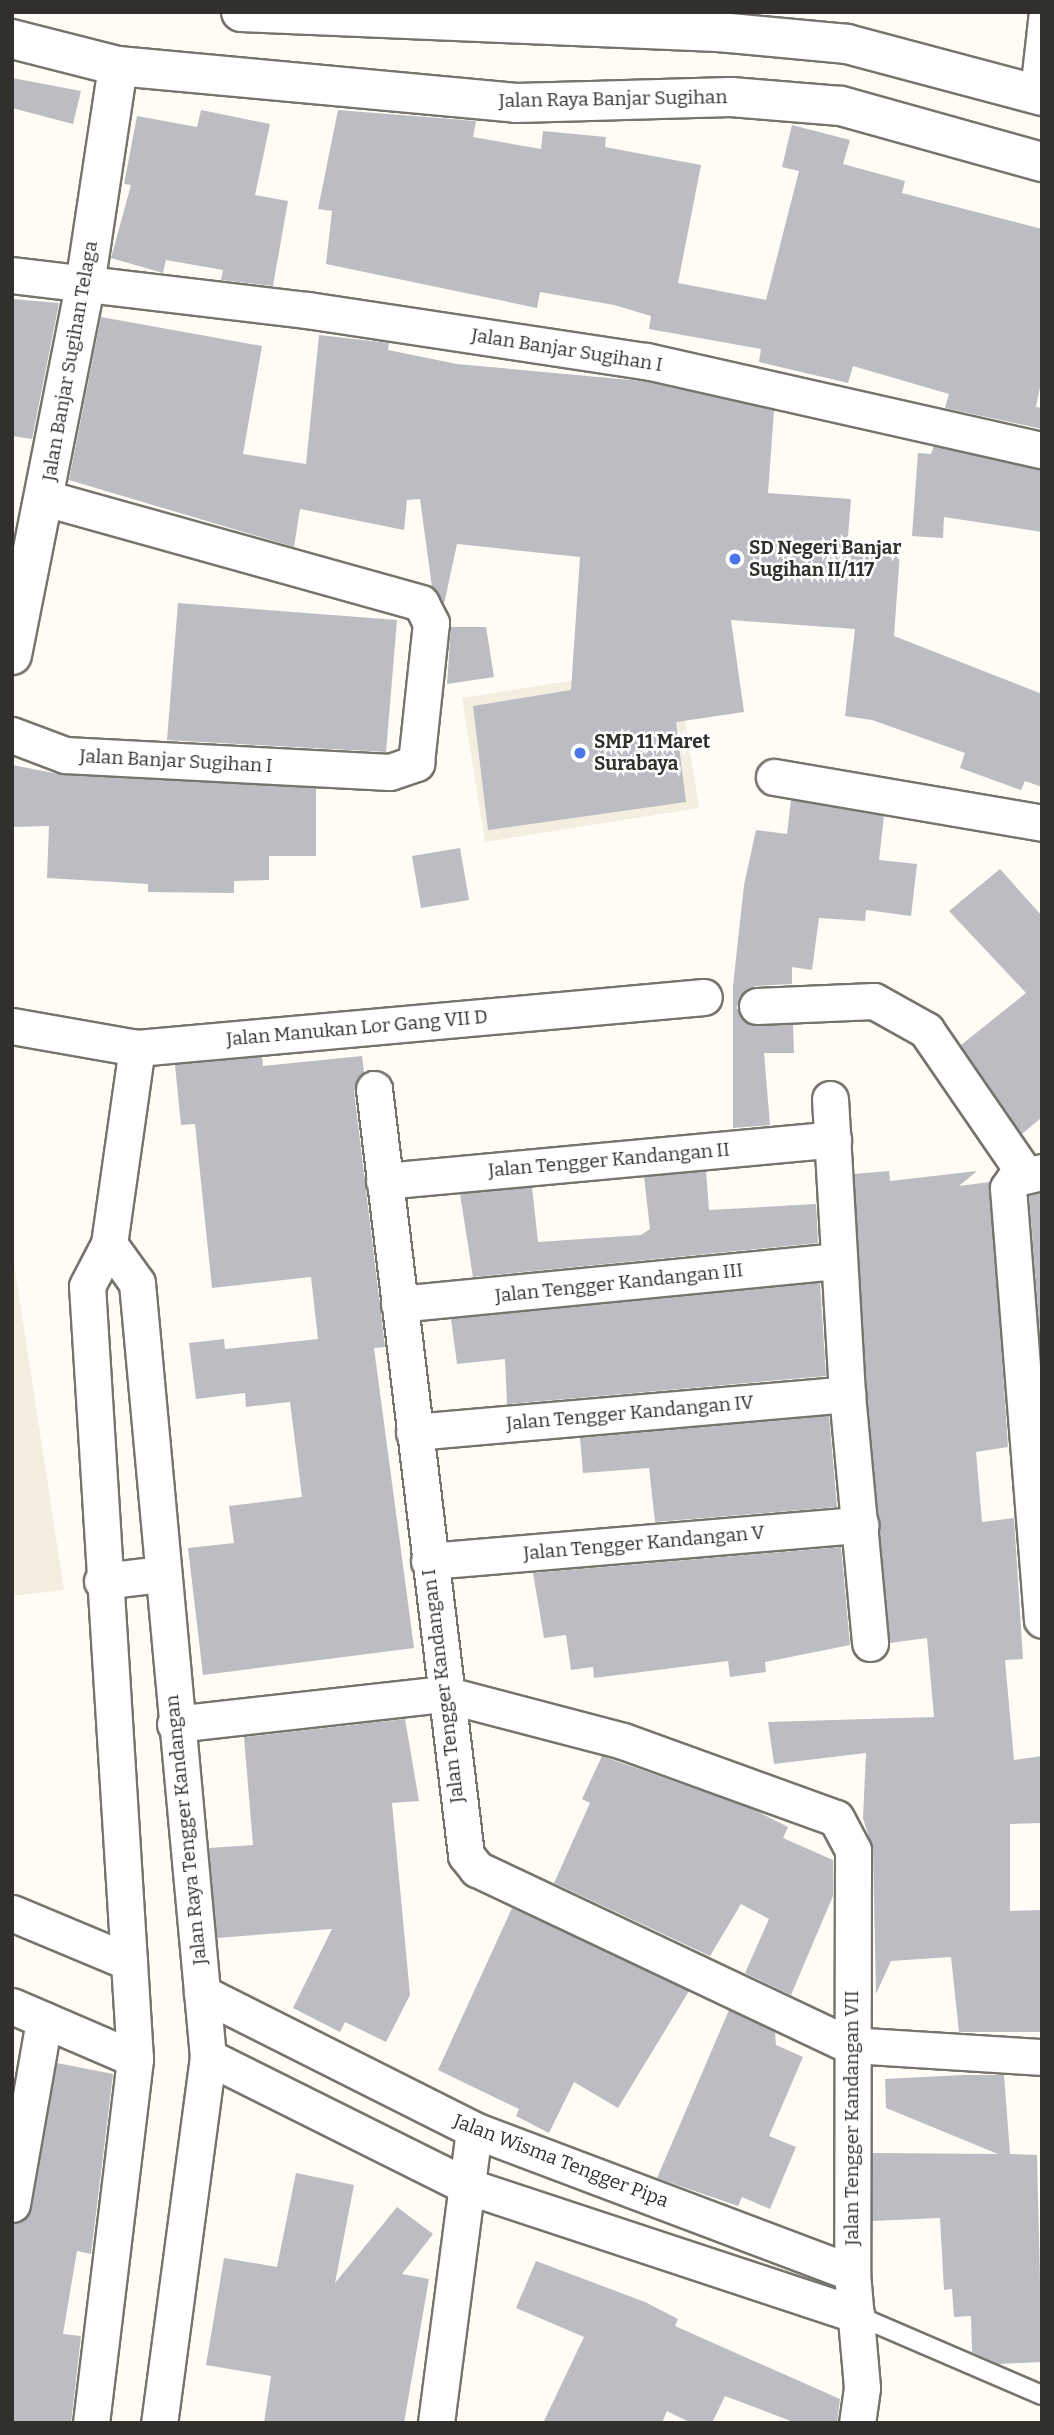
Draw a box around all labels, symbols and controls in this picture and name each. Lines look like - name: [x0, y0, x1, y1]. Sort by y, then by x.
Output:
- street label: Jalan Raya Banjar Sugihan: [498, 86, 728, 112]
- street label: Jalan Banjar Sugihan Telaga: [38, 239, 102, 483]
- street label: Jalan Banjar Sugihan I: [470, 324, 664, 376]
- place label: SD Negeri Banjar Sugihan II/117: [749, 537, 901, 581]
- marker: SD Negeri Banjar Sugihan II/117: [727, 551, 743, 567]
- place label: SMP 11 Maret Surabaya: [594, 731, 710, 775]
- street label: Jalan Banjar Sugihan I: [79, 745, 273, 777]
- marker: SMP 11 Maret Surabaya: [572, 745, 588, 761]
- street label: Jalan Manukan Lor Gang VII D: [225, 1005, 489, 1051]
- street label: Jalan Tengger Kandangan II: [487, 1138, 731, 1182]
- street label: Jalan Tengger Kandangan III: [494, 1259, 744, 1307]
- street label: Jalan Tengger Kandangan IV: [505, 1391, 755, 1435]
- street label: Jalan Tengger Kandangan V: [522, 1521, 766, 1565]
- street label: Jalan Tengger Kandangan I: [417, 1568, 469, 1804]
- street label: Jalan Raya Tengger Kandangan: [160, 1694, 212, 1966]
- street label: Jalan Tengger Kandangan VII: [841, 1990, 863, 2246]
- street label: Jalan Wisma Tengger Pipa: [450, 2109, 672, 2213]

